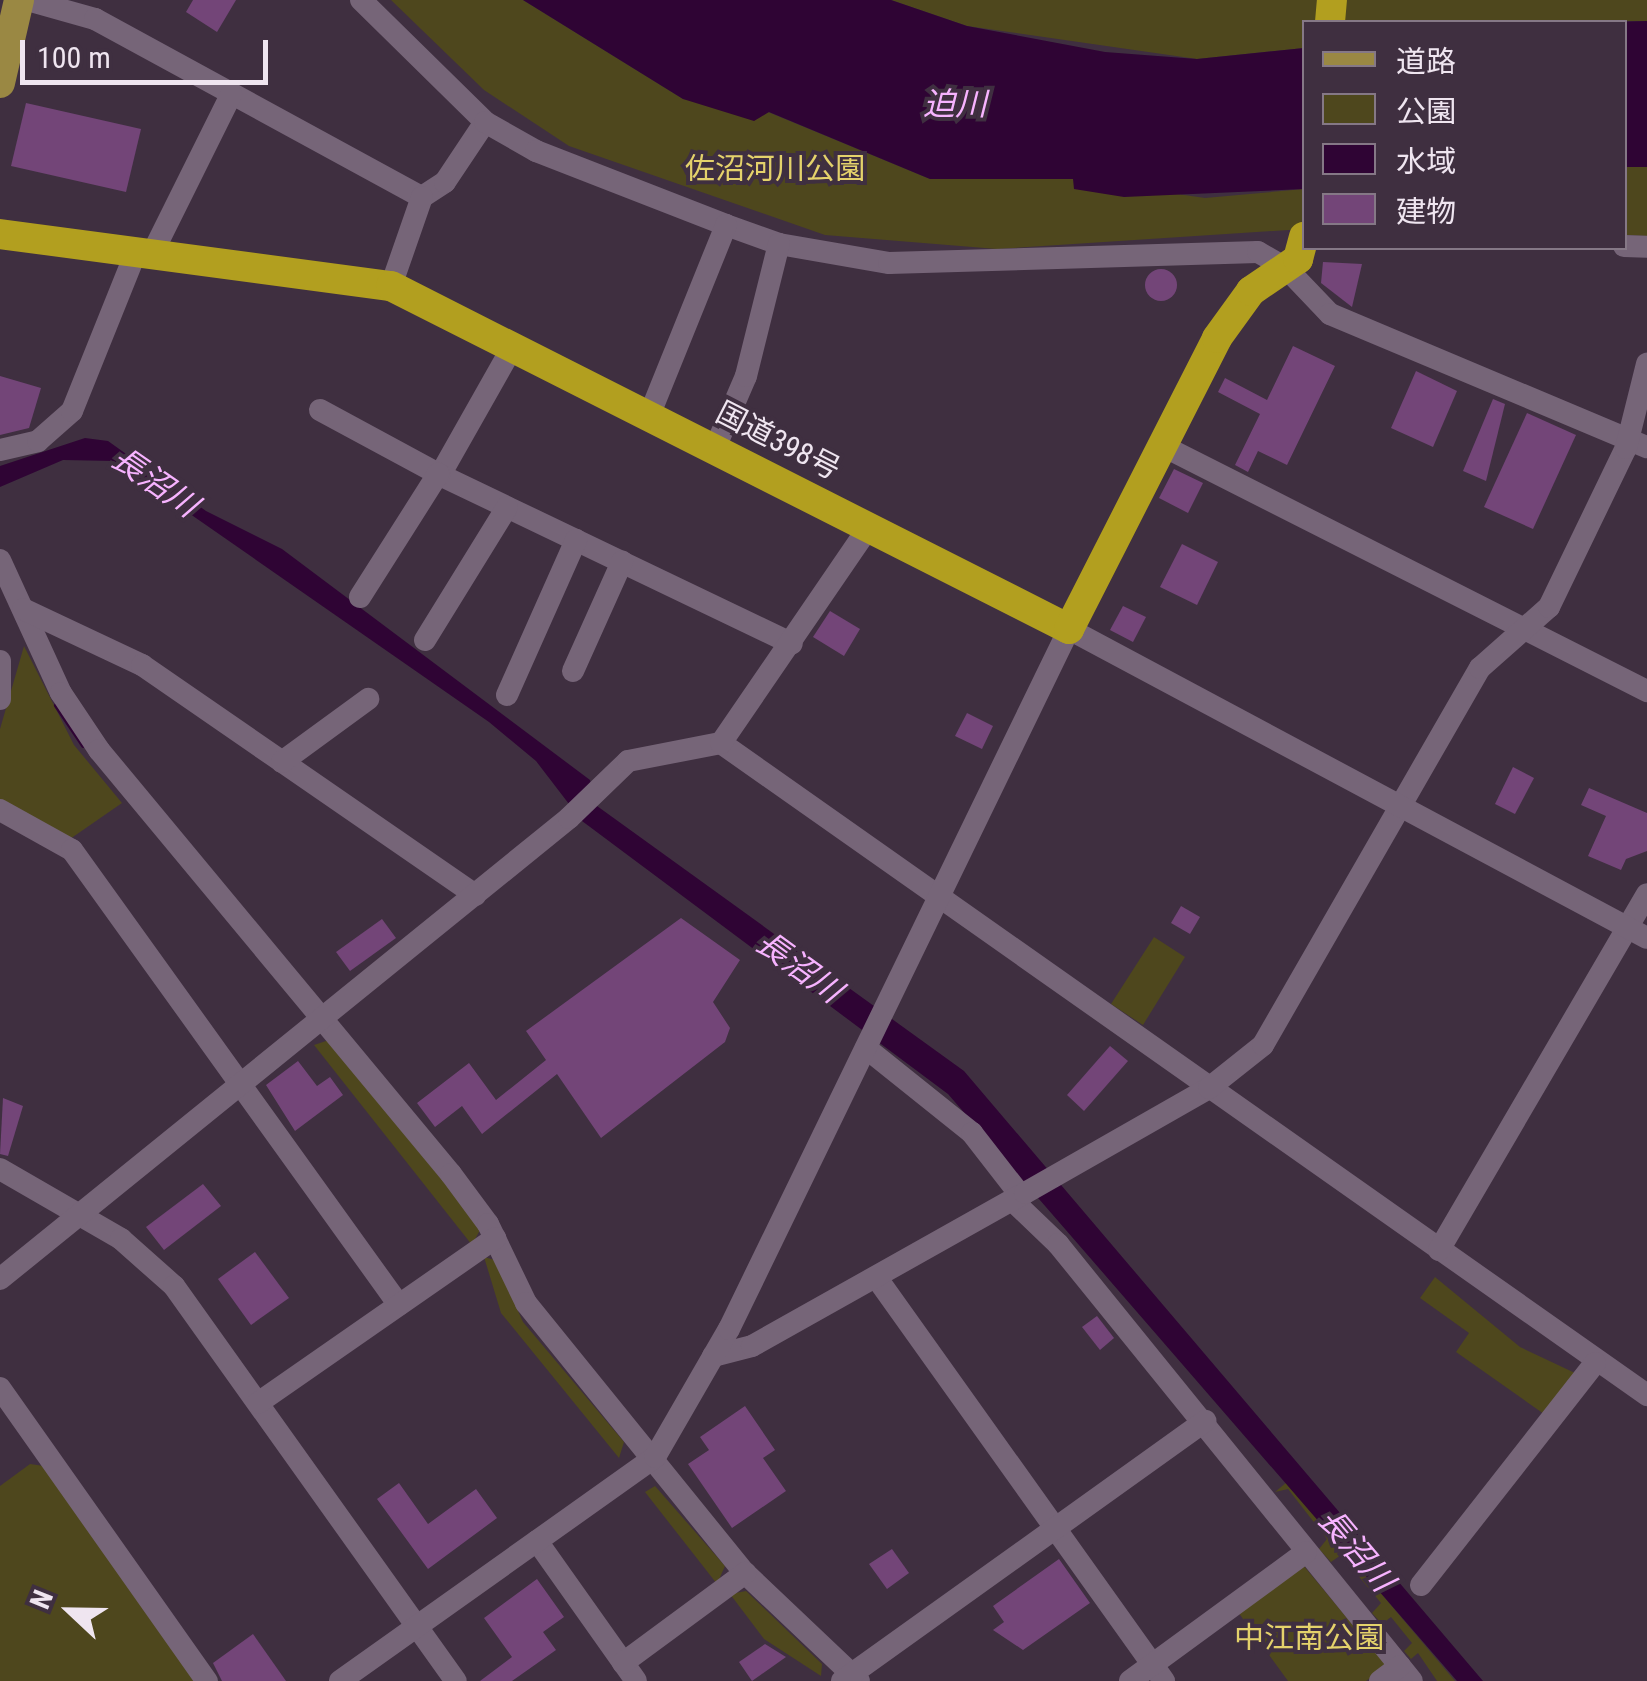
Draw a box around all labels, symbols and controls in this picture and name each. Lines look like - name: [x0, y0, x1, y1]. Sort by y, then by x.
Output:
- scale bar: [25, 20, 272, 82]
- legend: [1302, 20, 1627, 250]
- text: 100 m: [37, 40, 111, 75]
- text: 道路: [1396, 44, 1456, 79]
- water label: 迫川: [923, 85, 987, 123]
- text: 公園: [1396, 94, 1456, 129]
- text: 水域: [1396, 144, 1456, 179]
- park label: 佐沼河川公園: [685, 151, 865, 187]
- text: 建物: [1396, 194, 1456, 229]
- street label: 国道398号: [710, 394, 846, 488]
- water label: 長沼川: [105, 439, 205, 525]
- water label: 長沼川: [749, 923, 849, 1011]
- water label: 長沼川: [1310, 1501, 1402, 1599]
- north arrow: [20, 1561, 120, 1661]
- text: N: [23, 1585, 60, 1614]
- park label: 中江南公園: [1234, 1620, 1384, 1656]

